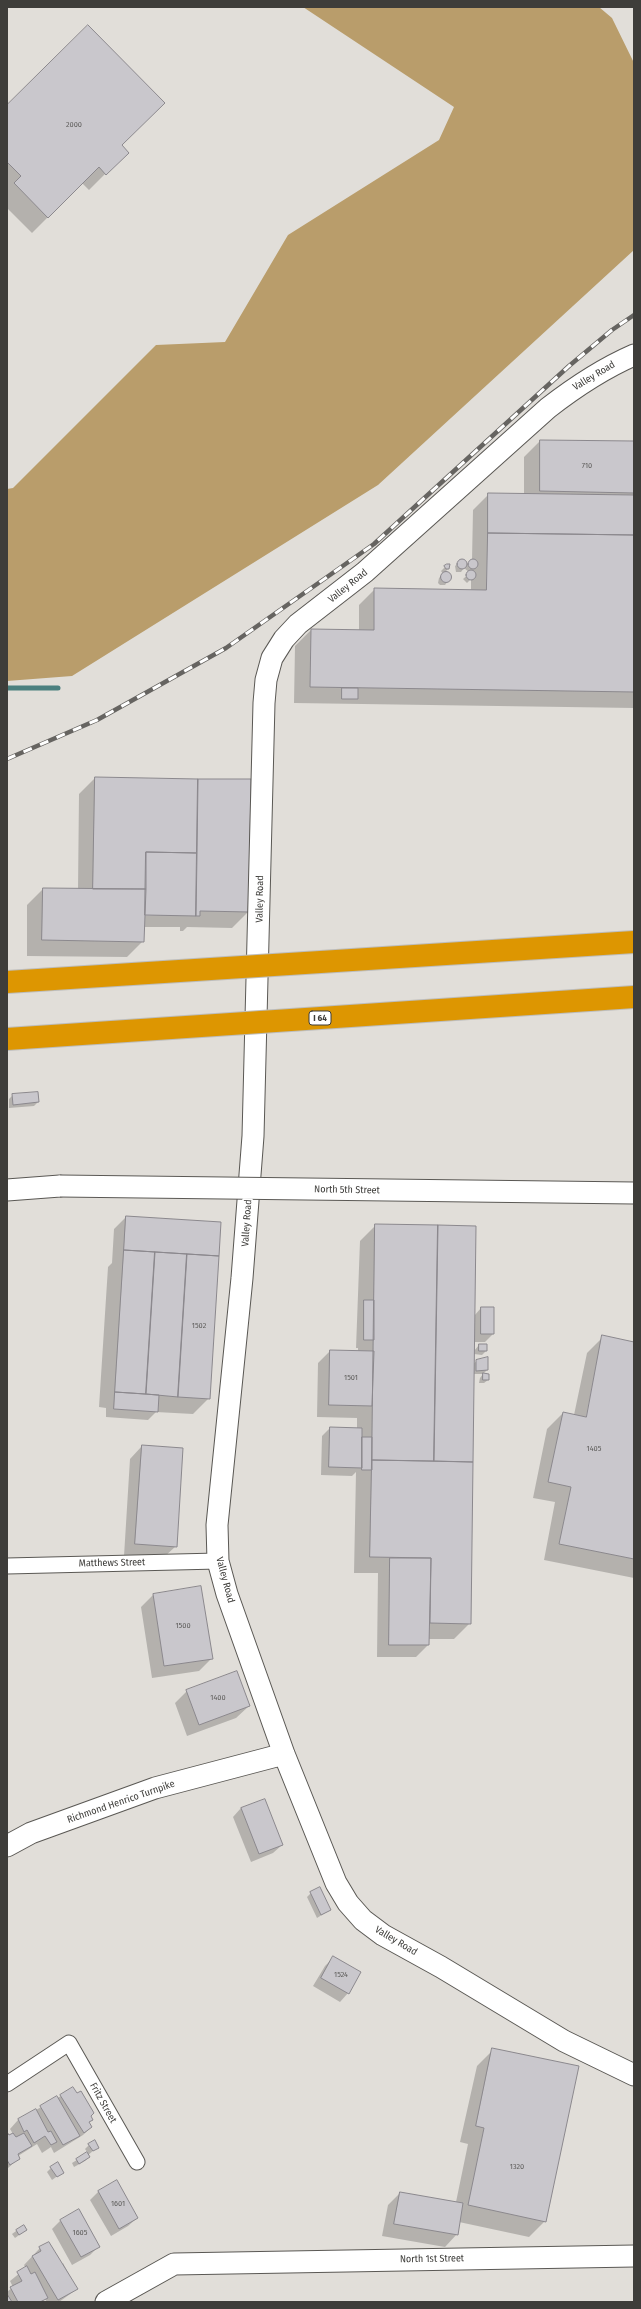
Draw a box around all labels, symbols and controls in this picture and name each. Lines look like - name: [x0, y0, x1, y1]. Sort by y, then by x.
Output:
- house number: 2000: [66, 120, 82, 130]
- street label: Valley Road: [571, 359, 617, 393]
- house number: 710: [582, 461, 592, 471]
- street label: Valley Road: [326, 566, 370, 606]
- street label: Valley Road: [254, 875, 266, 923]
- road number: I 64: [309, 1011, 331, 1025]
- street label: North 5th Street: [314, 1183, 380, 1197]
- street label: Valley Road: [239, 1199, 255, 1247]
- house number: 1502: [192, 1321, 206, 1331]
- house number: 1501: [344, 1373, 358, 1383]
- house number: 1405: [587, 1444, 601, 1454]
- street label: Matthews Street: [79, 1556, 145, 1570]
- street label: Valley Road: [213, 1556, 237, 1604]
- house number: 1500: [175, 1621, 191, 1631]
- house number: 1400: [210, 1693, 226, 1703]
- street label: Richmond Henrico Turnpike: [66, 1778, 176, 1826]
- street label: Valley Road: [373, 1924, 419, 1958]
- house number: 1524: [334, 1970, 348, 1980]
- street label: Fritz Street: [87, 2081, 119, 2125]
- house number: 1320: [510, 2162, 524, 2172]
- house number: 1601: [111, 2199, 125, 2209]
- house number: 1605: [73, 2228, 87, 2238]
- street label: North 1st Street: [400, 2252, 464, 2266]

